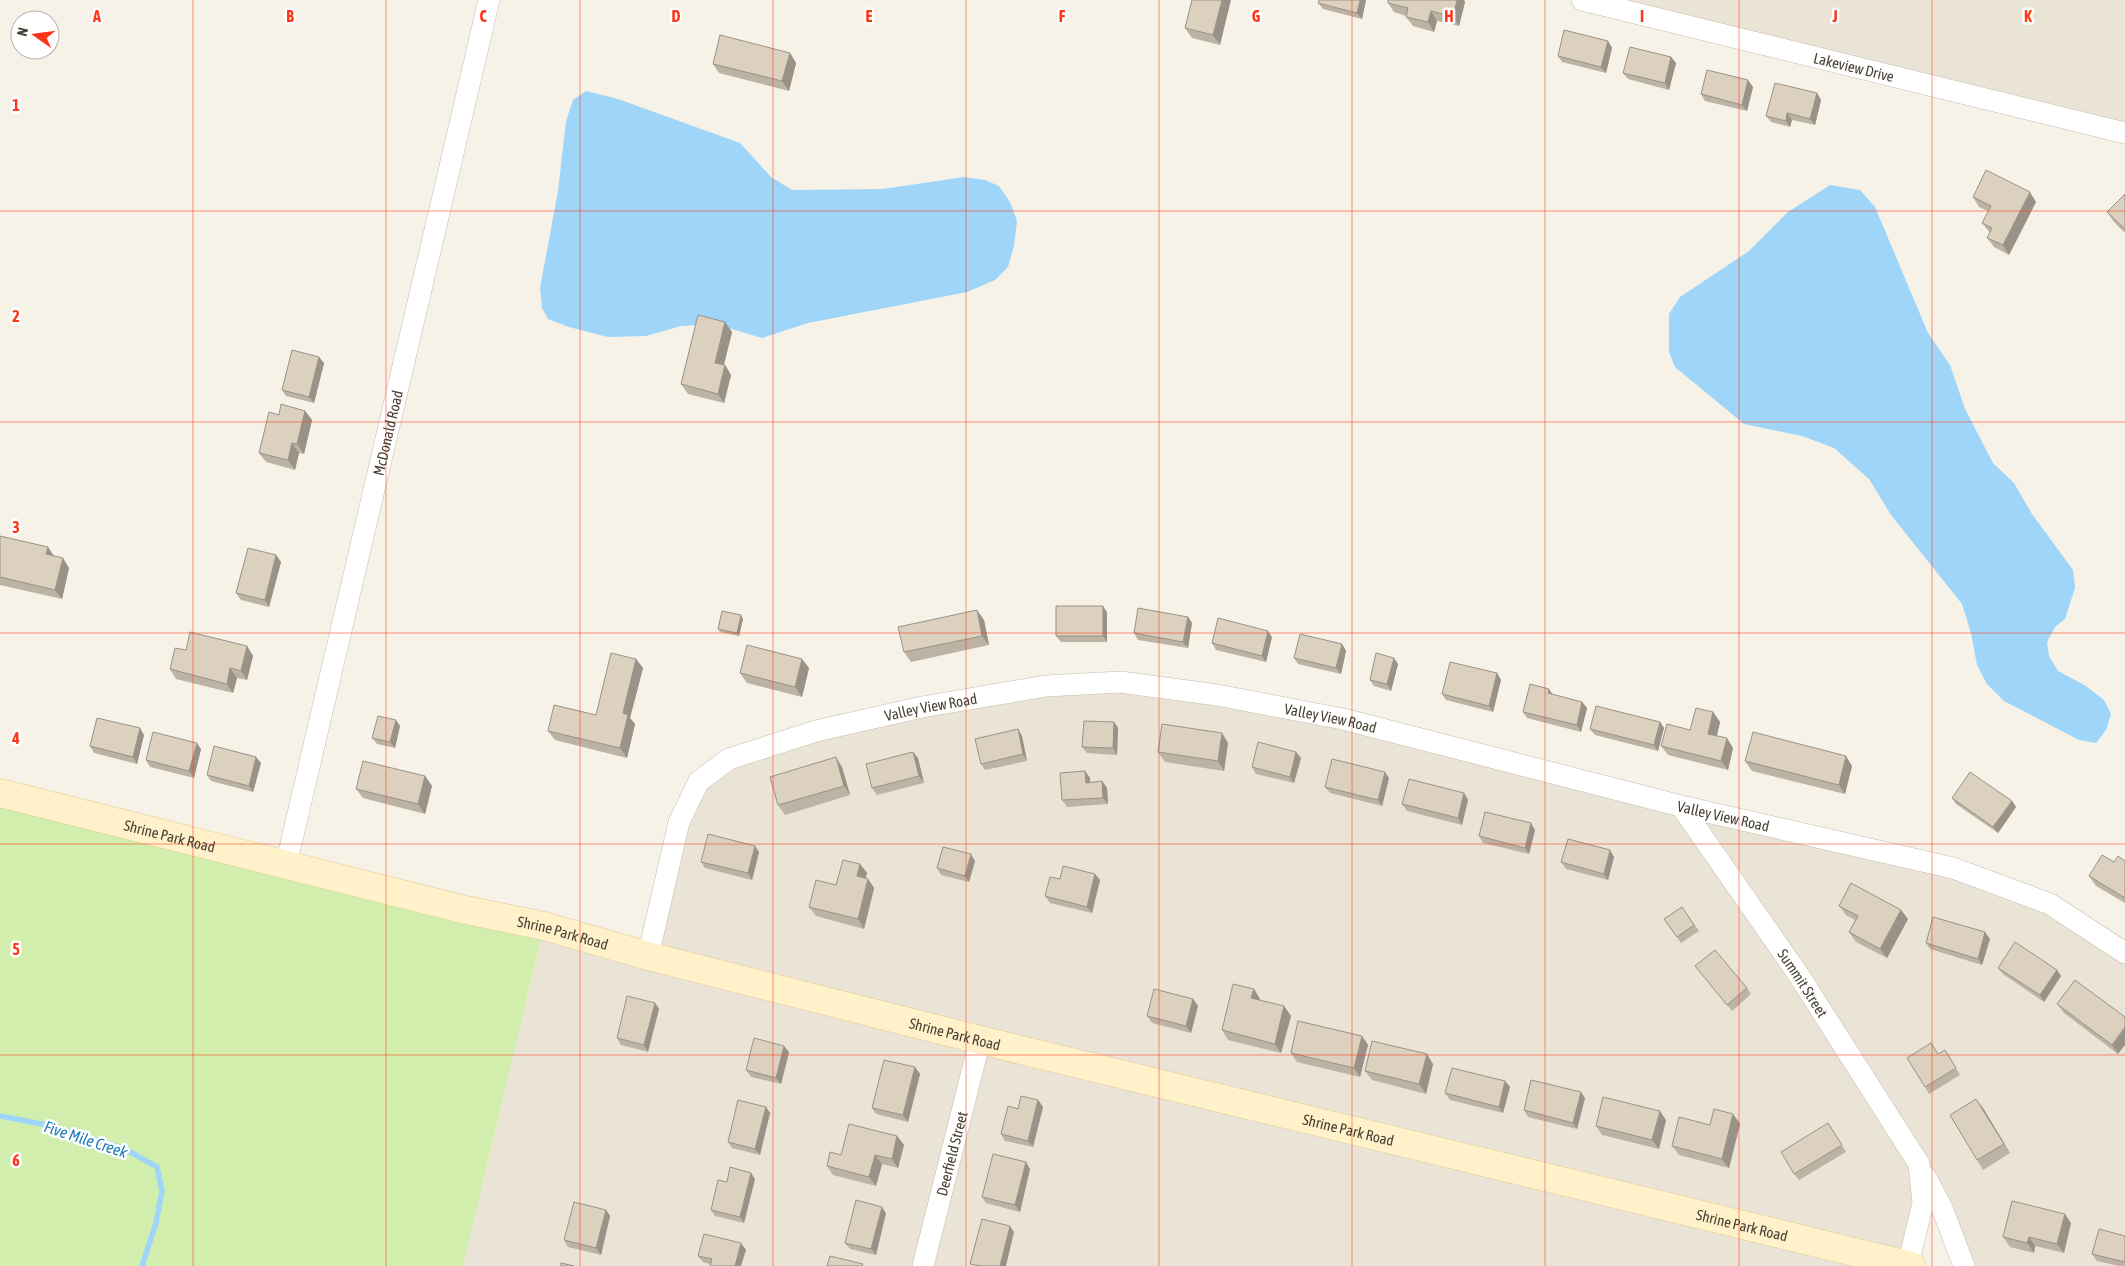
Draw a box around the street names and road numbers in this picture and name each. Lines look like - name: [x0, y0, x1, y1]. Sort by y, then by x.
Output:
- street label: Lakeview Drive: [1812, 49, 1896, 85]
- street label: McDonald Road: [369, 388, 406, 477]
- street label: Valley View Road: [883, 689, 978, 724]
- street label: Valley View Road: [1283, 700, 1379, 736]
- street label: Valley View Road: [1676, 797, 1771, 834]
- street label: Shrine Park Road: [122, 816, 217, 855]
- street label: Shrine Park Road: [516, 912, 610, 953]
- street label: Summit Street: [1775, 946, 1832, 1020]
- street label: Shrine Park Road: [908, 1014, 1002, 1053]
- street label: Deerfield Street: [933, 1109, 970, 1198]
- street label: Shrine Park Road: [1301, 1110, 1396, 1149]
- street label: Shrine Park Road: [1695, 1206, 1790, 1244]

